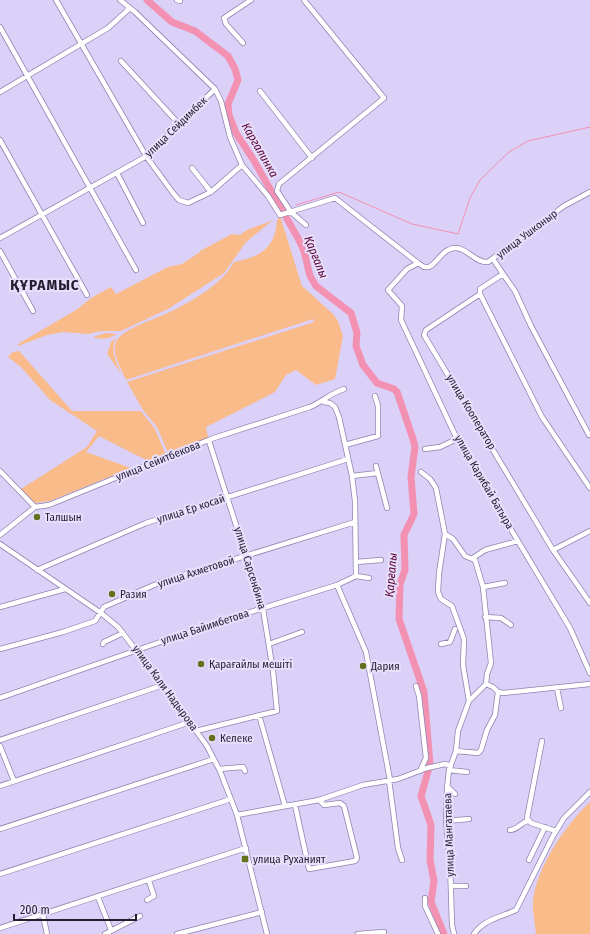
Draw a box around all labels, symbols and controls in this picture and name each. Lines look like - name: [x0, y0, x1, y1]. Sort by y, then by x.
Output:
- street label: улица Сейдимбек: [142, 94, 210, 160]
- water label: Каргалинка: [239, 120, 281, 180]
- street label: улица Ушконыр: [494, 207, 560, 261]
- water label: Қарғалы: [301, 234, 331, 280]
- district label: ҚҰРАМЫС: [10, 276, 80, 294]
- street label: улица Кооператор: [443, 372, 499, 452]
- street label: улица Карибай Батыра: [452, 433, 516, 531]
- street label: улица Сейитбекова: [114, 438, 202, 484]
- street label: улица Ер косай: [155, 492, 227, 526]
- place label: Талшын: [45, 511, 82, 524]
- marker: Талшын: [32, 512, 42, 522]
- street label: улица Сарсенбина: [231, 525, 269, 611]
- water label: Қарғалы: [382, 552, 400, 598]
- street label: улица Ахметовой: [156, 553, 236, 591]
- place label: Разия: [120, 588, 147, 601]
- marker: Разия: [107, 589, 117, 599]
- street label: улица Байимбетова: [159, 607, 251, 647]
- street label: улица Кали Надырова: [130, 643, 200, 733]
- place label: Қарағайлы мешіті: [209, 658, 292, 671]
- marker: Қарағайлы мешіті: [196, 659, 206, 669]
- place label: Дария: [370, 660, 400, 673]
- marker: Дария: [358, 661, 368, 671]
- place label: Келеке: [220, 732, 253, 745]
- marker: Келеке: [207, 733, 217, 743]
- street label: улица Мангатаева: [441, 793, 457, 877]
- place label: улица Руханият: [253, 853, 326, 866]
- marker: улица Руханият: [240, 854, 250, 864]
- scale bar: [14, 896, 136, 922]
- text: 200 m: [20, 903, 50, 917]

